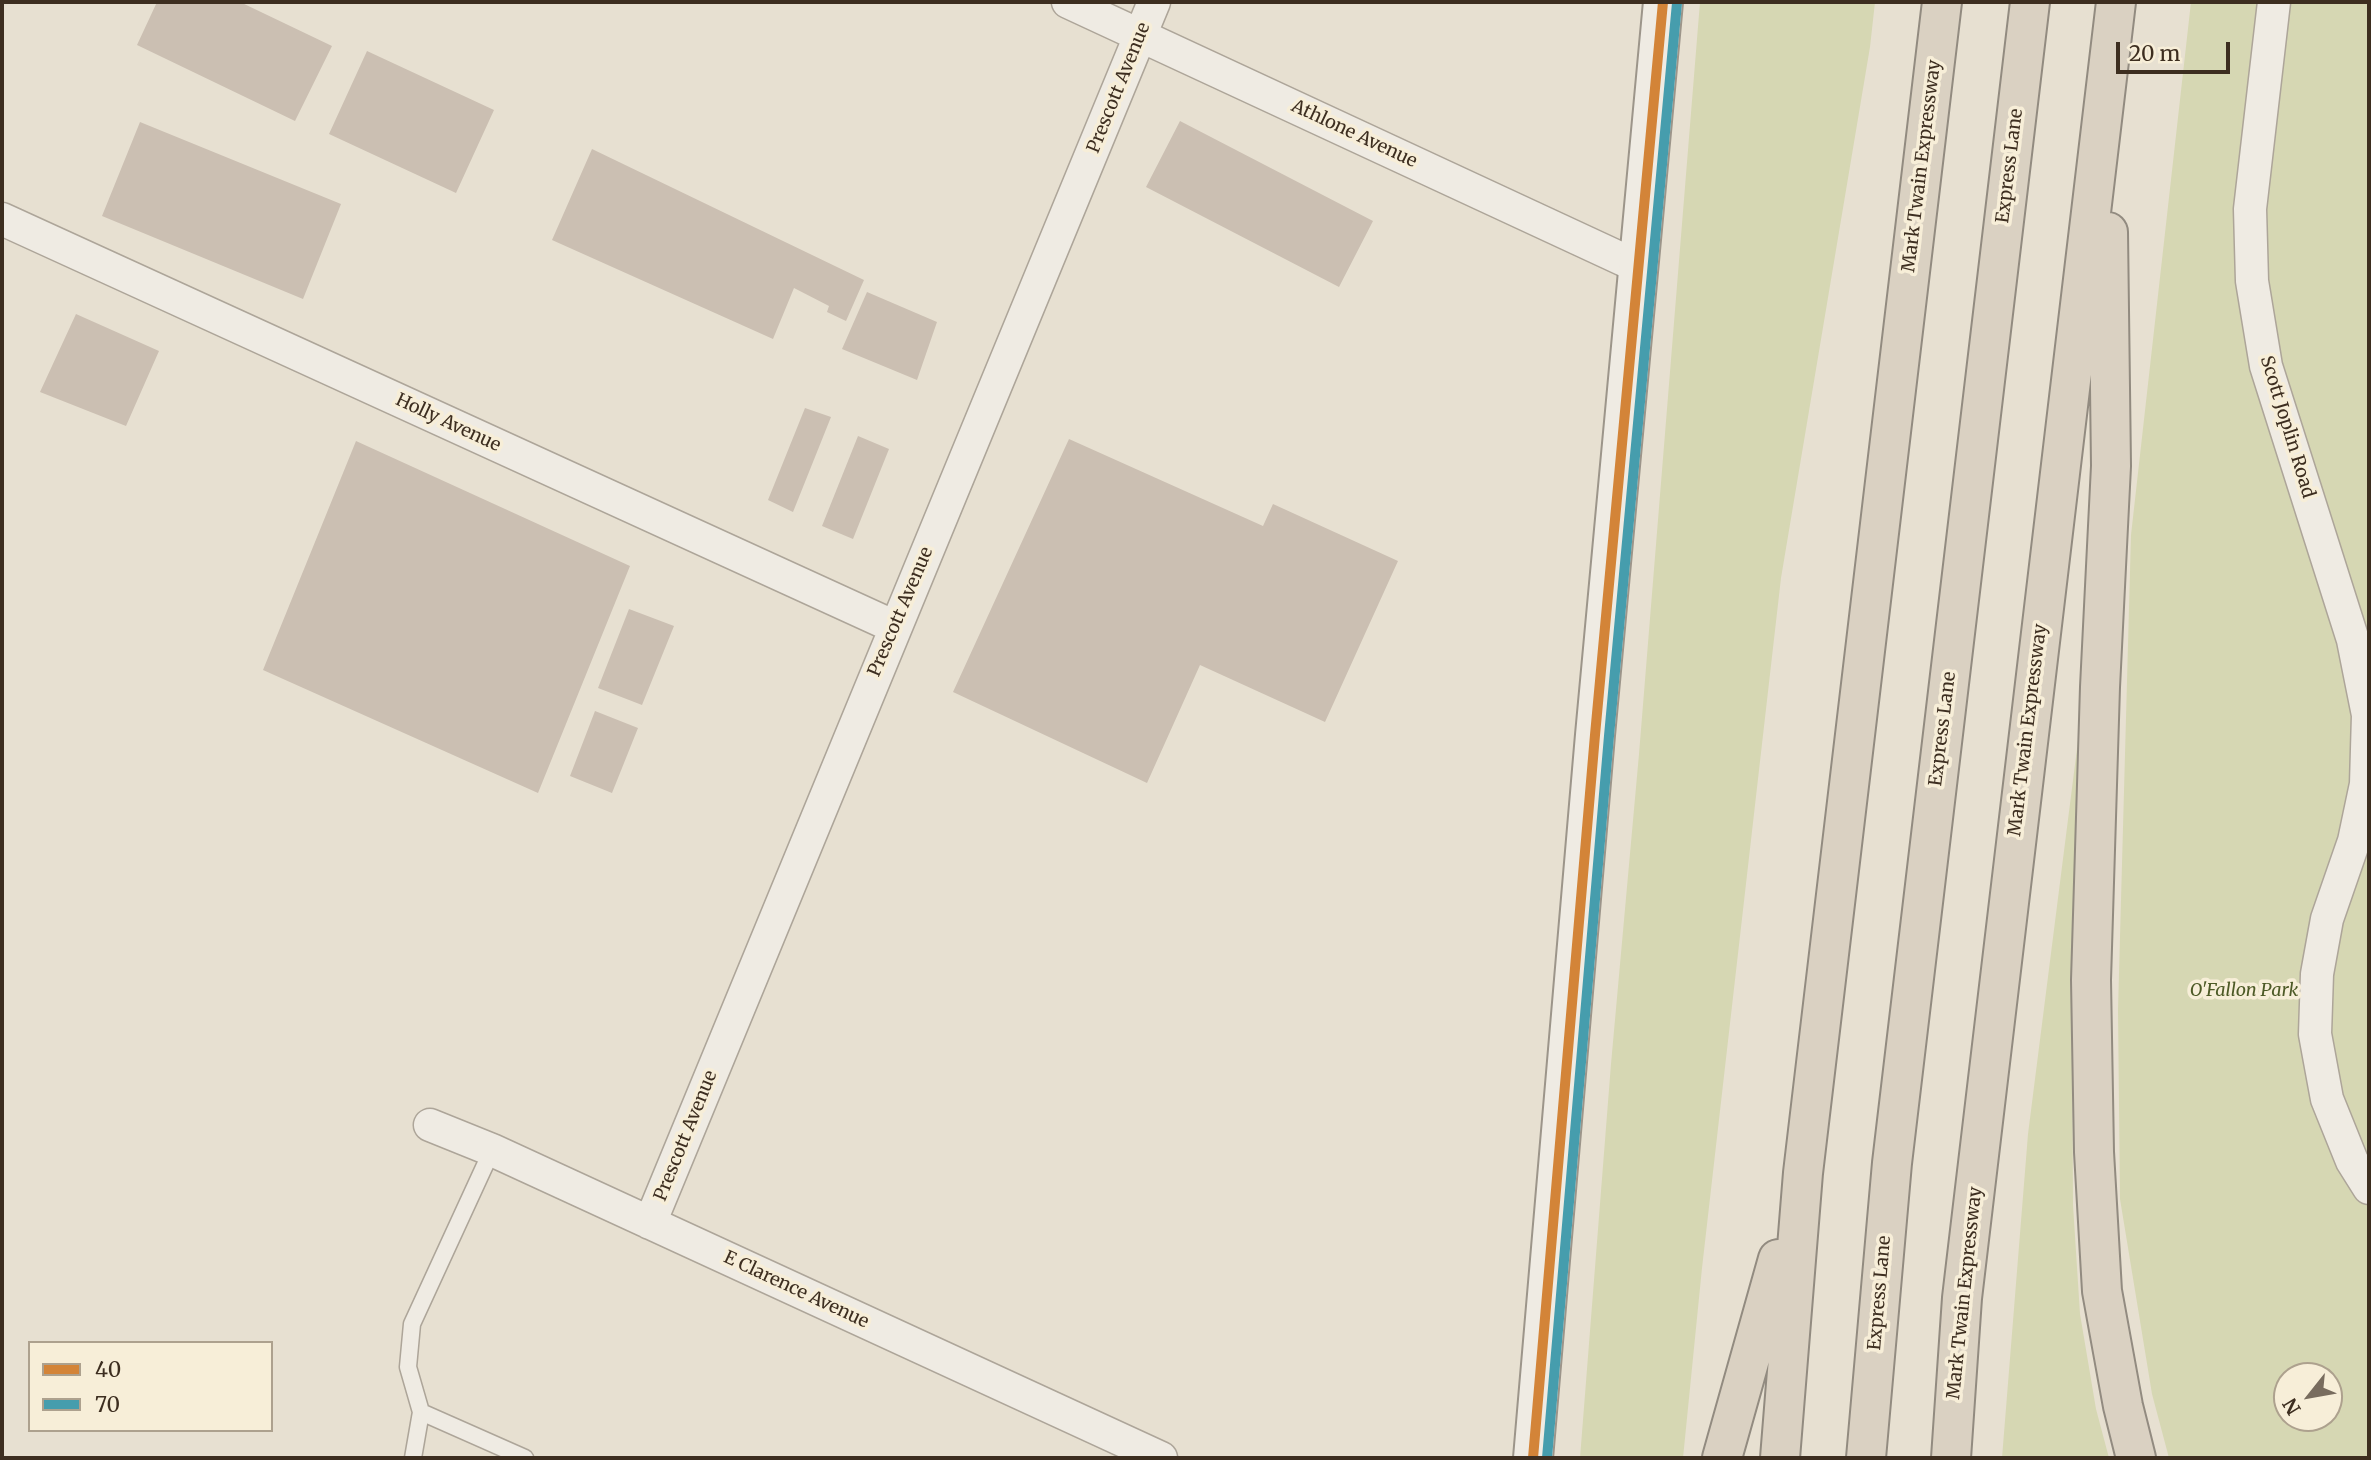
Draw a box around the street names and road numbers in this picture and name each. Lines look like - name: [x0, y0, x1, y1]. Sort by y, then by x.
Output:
- street label: Prescott Avenue: [1083, 20, 1155, 156]
- street label: Mark Twain Expressway: [1898, 59, 1946, 273]
- street label: Athlone Avenue: [1288, 95, 1420, 173]
- street label: Express Lane: [1992, 107, 2028, 225]
- street label: Scott Joplin Road: [2255, 353, 2319, 501]
- street label: Holly Avenue: [392, 389, 504, 457]
- street label: Prescott Avenue: [864, 544, 938, 680]
- street label: Mark Twain Expressway: [2004, 623, 2052, 837]
- street label: Express Lane: [1925, 670, 1961, 788]
- street label: Prescott Avenue: [650, 1068, 722, 1204]
- street label: Mark Twain Expressway: [1943, 1186, 1987, 1400]
- street label: Express Lane: [1864, 1235, 1896, 1351]
- street label: E Clarence Avenue: [720, 1247, 872, 1333]

